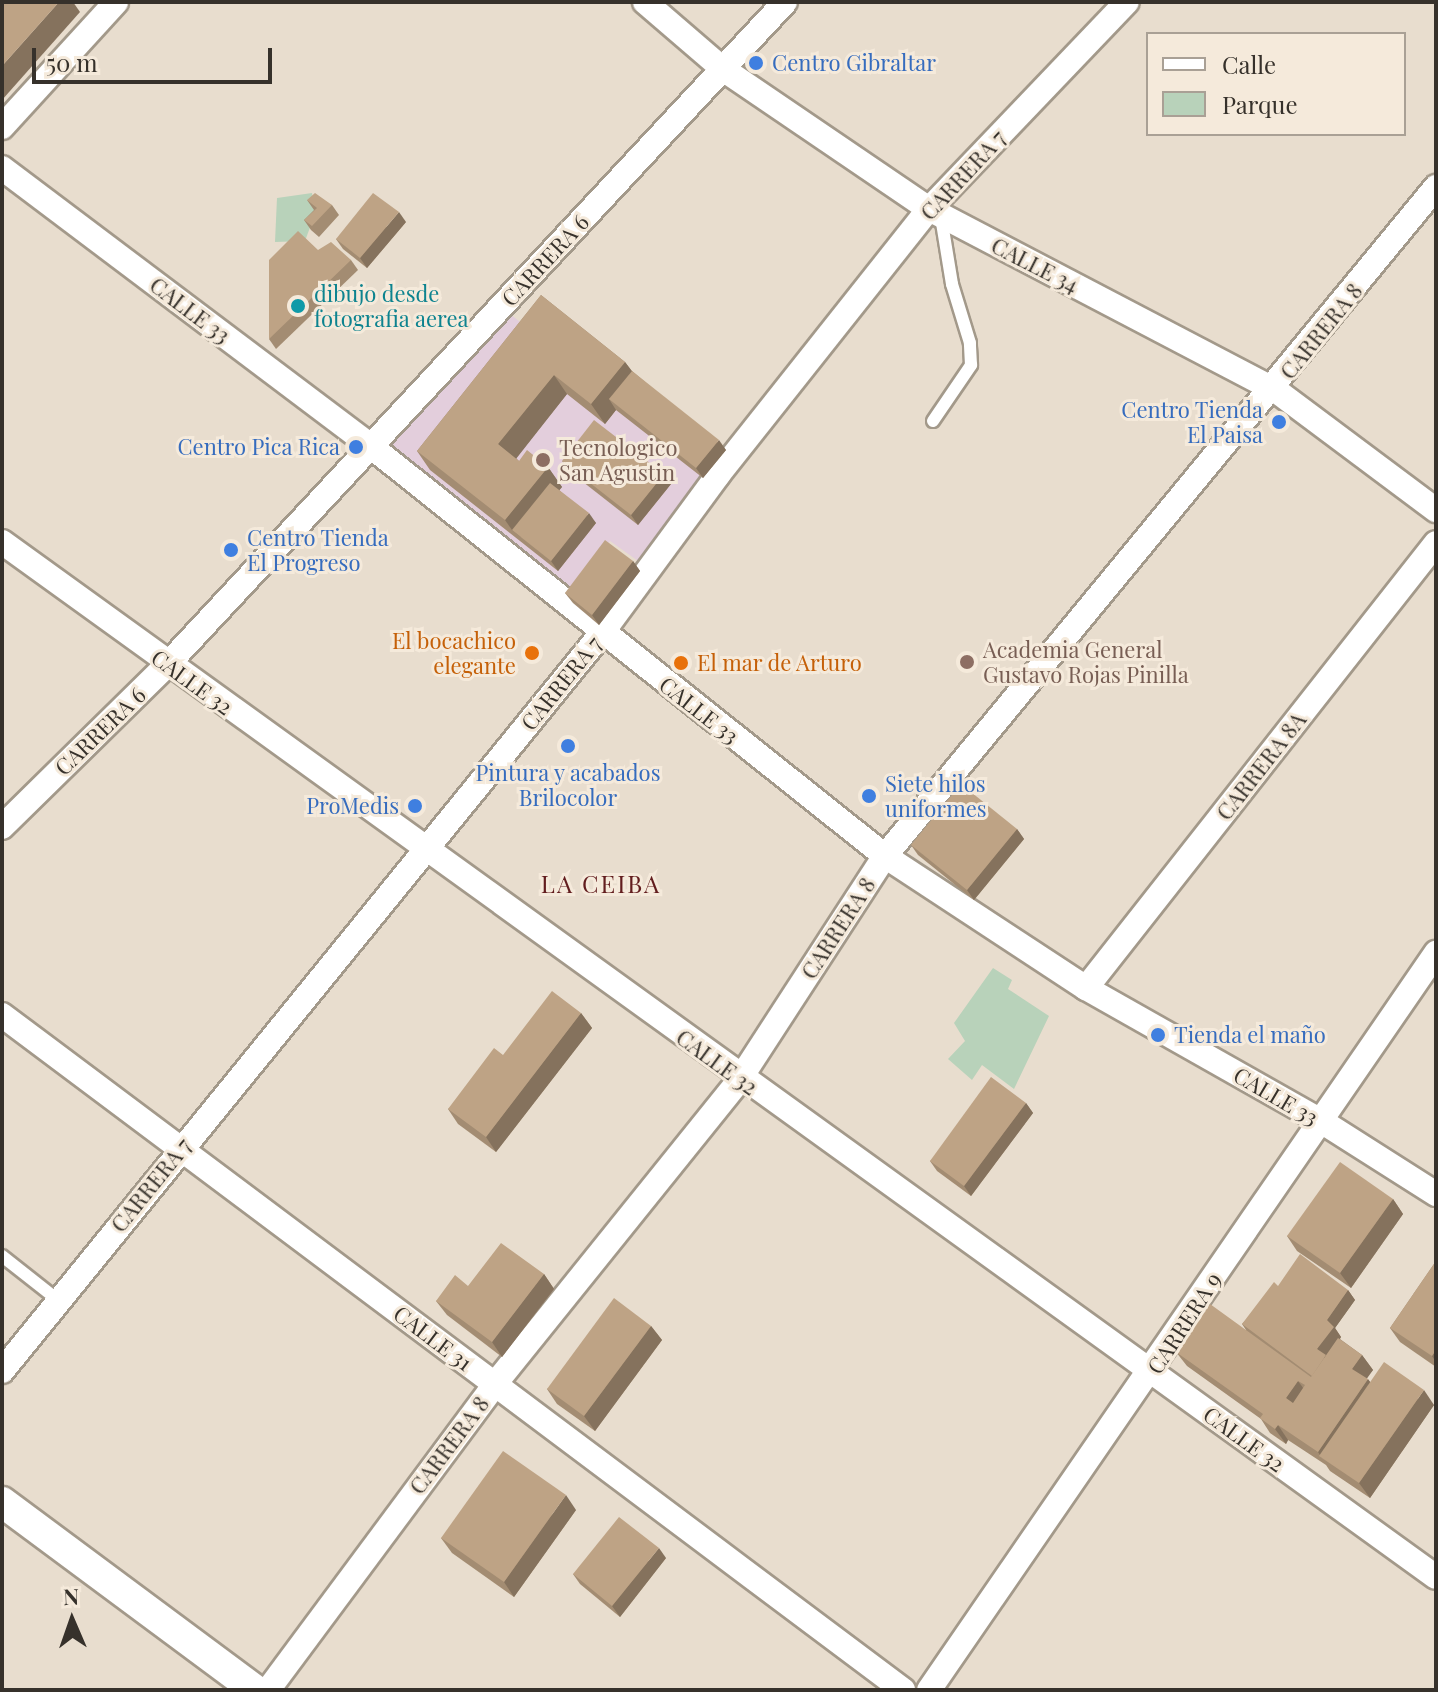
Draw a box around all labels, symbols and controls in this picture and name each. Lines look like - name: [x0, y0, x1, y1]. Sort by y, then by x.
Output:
- scale bar: [36, 32, 276, 82]
- legend: [1146, 32, 1406, 136]
- text: 50 m: [46, 46, 98, 78]
- text: Calle: [1222, 48, 1276, 80]
- place label: Centro Gibraltar: [772, 50, 936, 76]
- marker: Centro Gibraltar: [747, 54, 765, 72]
- text: Parque: [1222, 88, 1298, 120]
- street label: CARRERA 7: [915, 125, 1011, 225]
- street label: CARRERA 6: [496, 209, 594, 311]
- street label: CALLE 34: [987, 232, 1083, 298]
- street label: CALLE 33: [145, 271, 235, 349]
- street label: CARRERA 8: [1274, 278, 1368, 384]
- place label: dibujo desde fotografia aerea: [314, 280, 469, 332]
- marker: dibujo desde fotografia aerea: [289, 297, 307, 315]
- place label: Centro Tienda El Paisa: [1121, 396, 1263, 448]
- marker: Centro Tienda El Paisa: [1270, 413, 1288, 431]
- place label: Centro Pica Rica: [177, 434, 340, 460]
- place label: Tecnologico San Agustin: [559, 434, 677, 486]
- marker: Centro Pica Rica: [347, 438, 365, 456]
- marker: Tecnologico San Agustin: [534, 451, 552, 469]
- place label: Centro Tienda El Progreso: [247, 524, 389, 576]
- marker: Centro Tienda El Progreso: [222, 541, 240, 559]
- place label: El bocachico elegante: [392, 627, 516, 678]
- street label: CARRERA 7: [515, 631, 607, 735]
- place label: Academia General Gustavo Rojas Pinilla: [983, 636, 1189, 688]
- street label: CALLE 32: [146, 644, 238, 720]
- marker: El bocachico elegante: [523, 644, 541, 662]
- place label: El mar de Arturo: [697, 650, 863, 676]
- marker: Academia General Gustavo Rojas Pinilla: [958, 653, 976, 671]
- marker: El mar de Arturo: [672, 654, 690, 672]
- street label: CALLE 33: [654, 671, 744, 749]
- street label: CARRERA 6: [49, 681, 151, 781]
- street label: CARRERA 8A: [1211, 707, 1311, 825]
- marker: Pintura y acabados Brilocolor: [559, 737, 577, 755]
- place label: Pintura y acabados Brilocolor: [475, 759, 661, 810]
- place label: Siete hilos uniformes: [885, 770, 987, 822]
- marker: Siete hilos uniformes: [860, 787, 878, 805]
- place label: ProMedis: [306, 793, 399, 819]
- marker: ProMedis: [406, 797, 424, 815]
- district label: LA CEIBA: [541, 870, 661, 898]
- street label: CARRERA 8: [795, 872, 881, 984]
- place label: Tienda el maño: [1174, 1022, 1326, 1048]
- street label: CALLE 32: [671, 1024, 763, 1100]
- marker: Tienda el maño: [1149, 1026, 1167, 1044]
- street label: CALLE 33: [1229, 1061, 1323, 1131]
- street label: CARRERA 7: [105, 1133, 197, 1237]
- street label: CARRERA 9: [1142, 1267, 1226, 1379]
- street label: CALLE 31: [389, 1300, 477, 1376]
- street label: CARRERA 8: [404, 1391, 494, 1499]
- street label: CALLE 32: [1198, 1401, 1290, 1477]
- north arrow: [32, 1580, 112, 1660]
- text: N: [63, 1581, 80, 1611]

